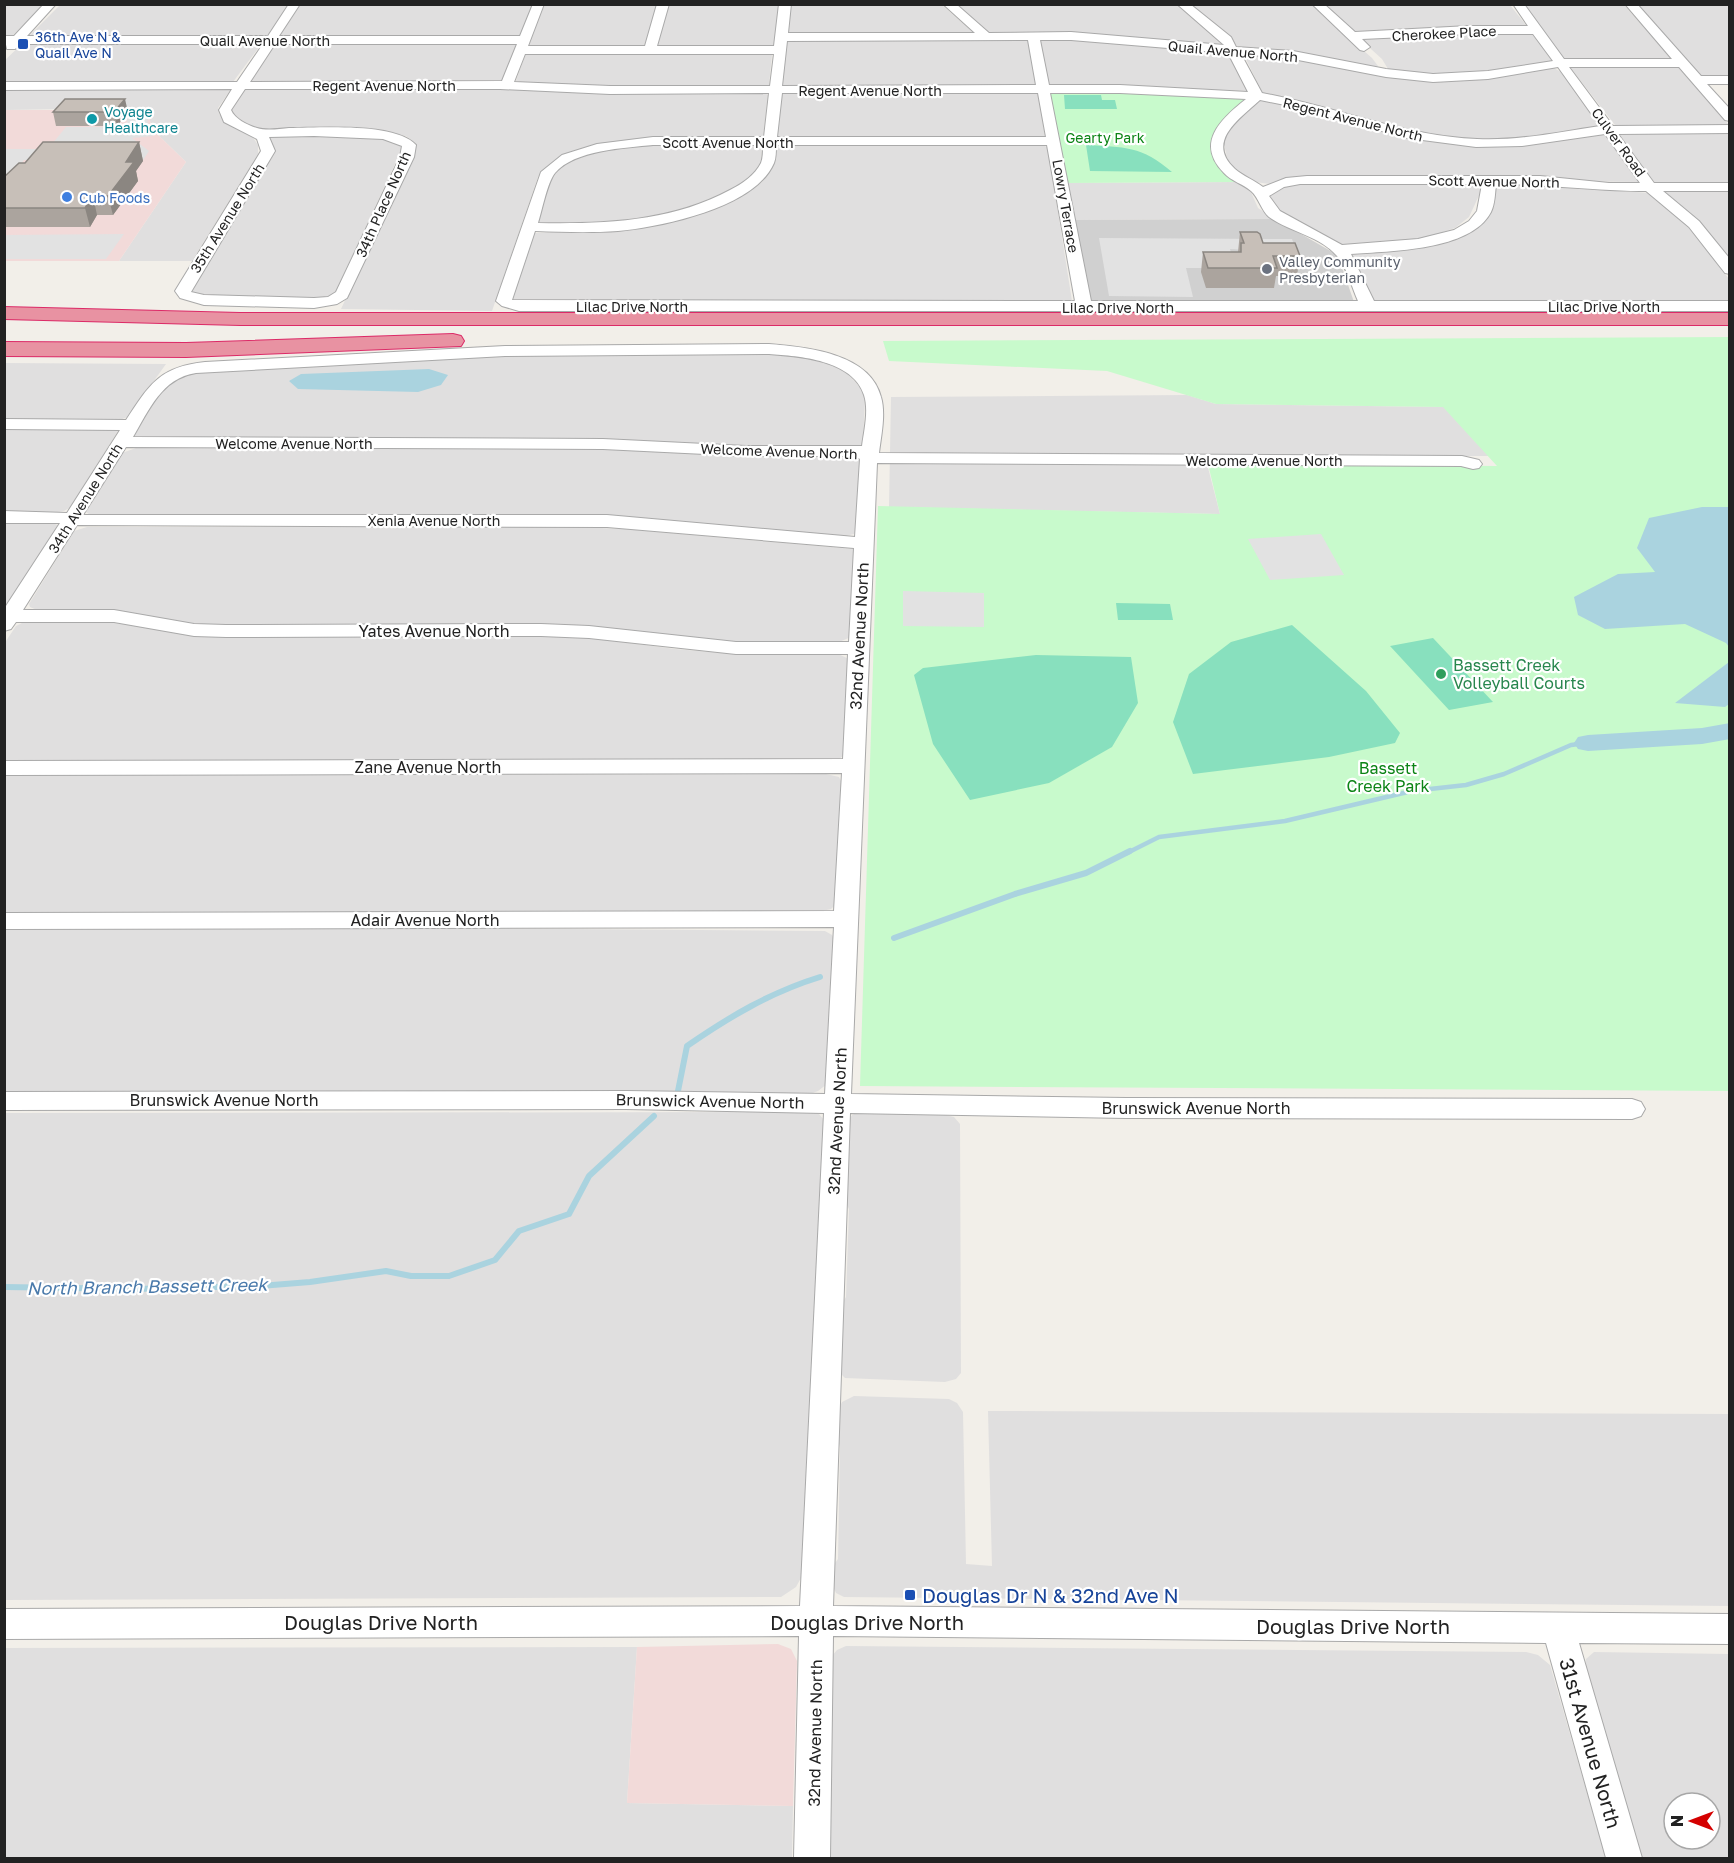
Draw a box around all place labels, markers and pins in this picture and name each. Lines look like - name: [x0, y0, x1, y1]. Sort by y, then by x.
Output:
- place label: 36th Ave N & Quail Ave N: [35, 28, 121, 61]
- marker: 36th Ave N & Quail Ave N: [16, 37, 30, 51]
- place label: Voyage Healthcare: [104, 103, 178, 136]
- marker: Voyage Healthcare: [85, 112, 99, 126]
- place label: Cub Foods: [79, 189, 150, 206]
- marker: Cub Foods: [60, 190, 74, 204]
- place label: Valley Community Presbyterian: [1279, 253, 1401, 286]
- marker: Valley Community Presbyterian: [1260, 262, 1274, 276]
- place label: Bassett Creek Volleyball Courts: [1453, 655, 1585, 693]
- marker: Bassett Creek Volleyball Courts: [1434, 667, 1448, 681]
- place label: Douglas Dr N & 32nd Ave N: [922, 1583, 1179, 1607]
- marker: Douglas Dr N & 32nd Ave N: [903, 1588, 917, 1602]

